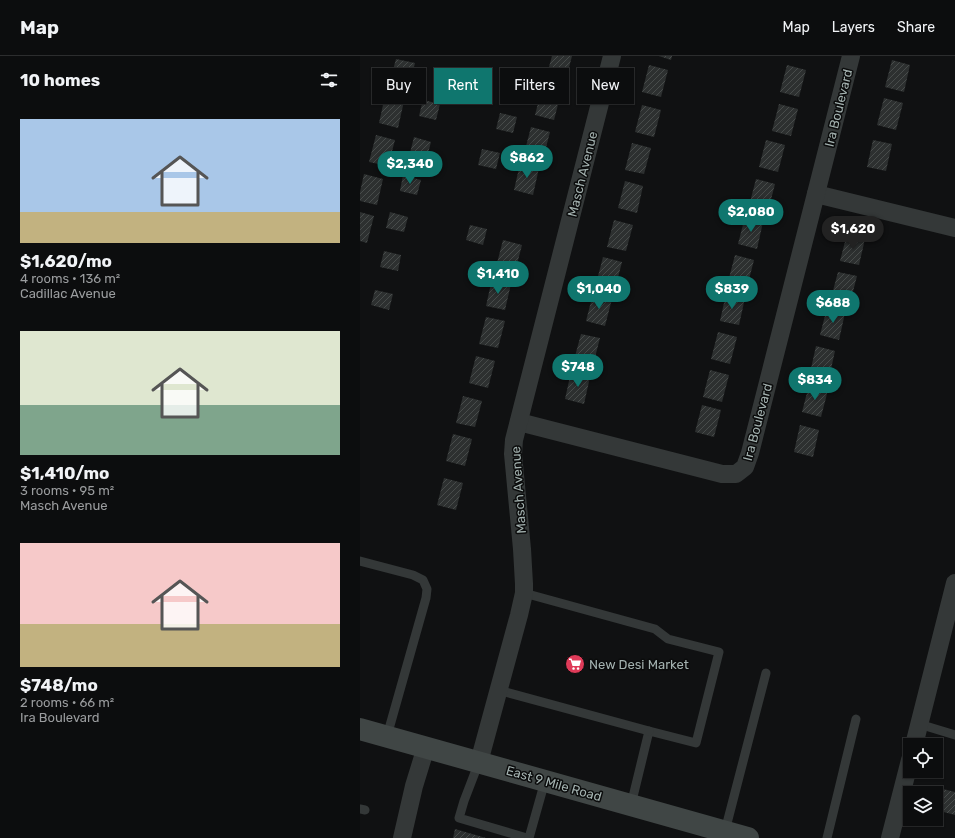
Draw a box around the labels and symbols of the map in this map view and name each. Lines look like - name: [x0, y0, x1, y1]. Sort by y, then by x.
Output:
- street label: Ira Boulevard: [822, 68, 855, 149]
- street label: Masch Avenue: [565, 130, 600, 218]
- pin: $862: [503, 145, 551, 179]
- pin: $2,340: [377, 151, 443, 185]
- pin: $2,080: [718, 199, 784, 233]
- pin: $1,620: [820, 216, 886, 250]
- pin: $1,410: [465, 261, 531, 295]
- pin: $1,040: [566, 276, 632, 310]
- pin: $839: [708, 276, 756, 310]
- pin: $688: [809, 290, 857, 324]
- pin: $748: [554, 354, 602, 388]
- pin: $834: [791, 367, 839, 401]
- street label: Ira Boulevard: [740, 382, 775, 463]
- street label: Masch Avenue: [508, 446, 529, 534]
- supermarket icon: New Desi Market: [564, 653, 586, 675]
- place label: New Desi Market: [589, 657, 689, 672]
- street label: East 9 Mile Road: [504, 763, 603, 804]

